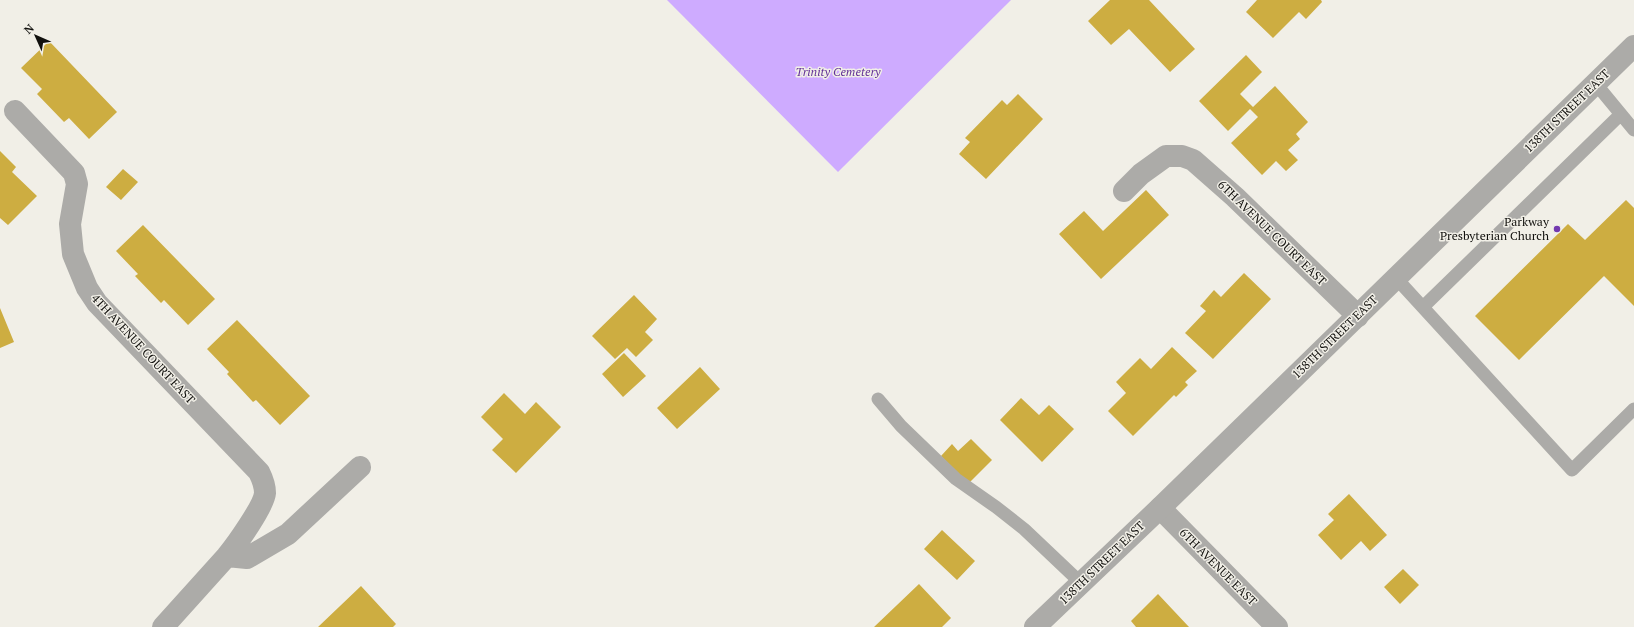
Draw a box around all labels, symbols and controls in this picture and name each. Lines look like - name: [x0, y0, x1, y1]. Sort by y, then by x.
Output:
- north arrow: [16, 16, 56, 56]
- text: N: [21, 21, 37, 37]
- park label: Trinity Cemetery: [796, 64, 881, 79]
- street label: 138TH STREET EAST: [1521, 66, 1613, 155]
- street label: 6TH AVENUE COURT EAST: [1215, 177, 1330, 289]
- place label: Parkway Presbyterian Church: [1440, 214, 1550, 243]
- marker: Parkway Presbyterian Church: [1552, 224, 1562, 234]
- street label: 4TH AVENUE COURT EAST: [88, 291, 199, 407]
- street label: 138TH STREET EAST: [1289, 292, 1381, 381]
- street label: 138TH STREET EAST: [1056, 518, 1148, 607]
- street label: 6TH AVENUE EAST: [1177, 525, 1261, 609]

